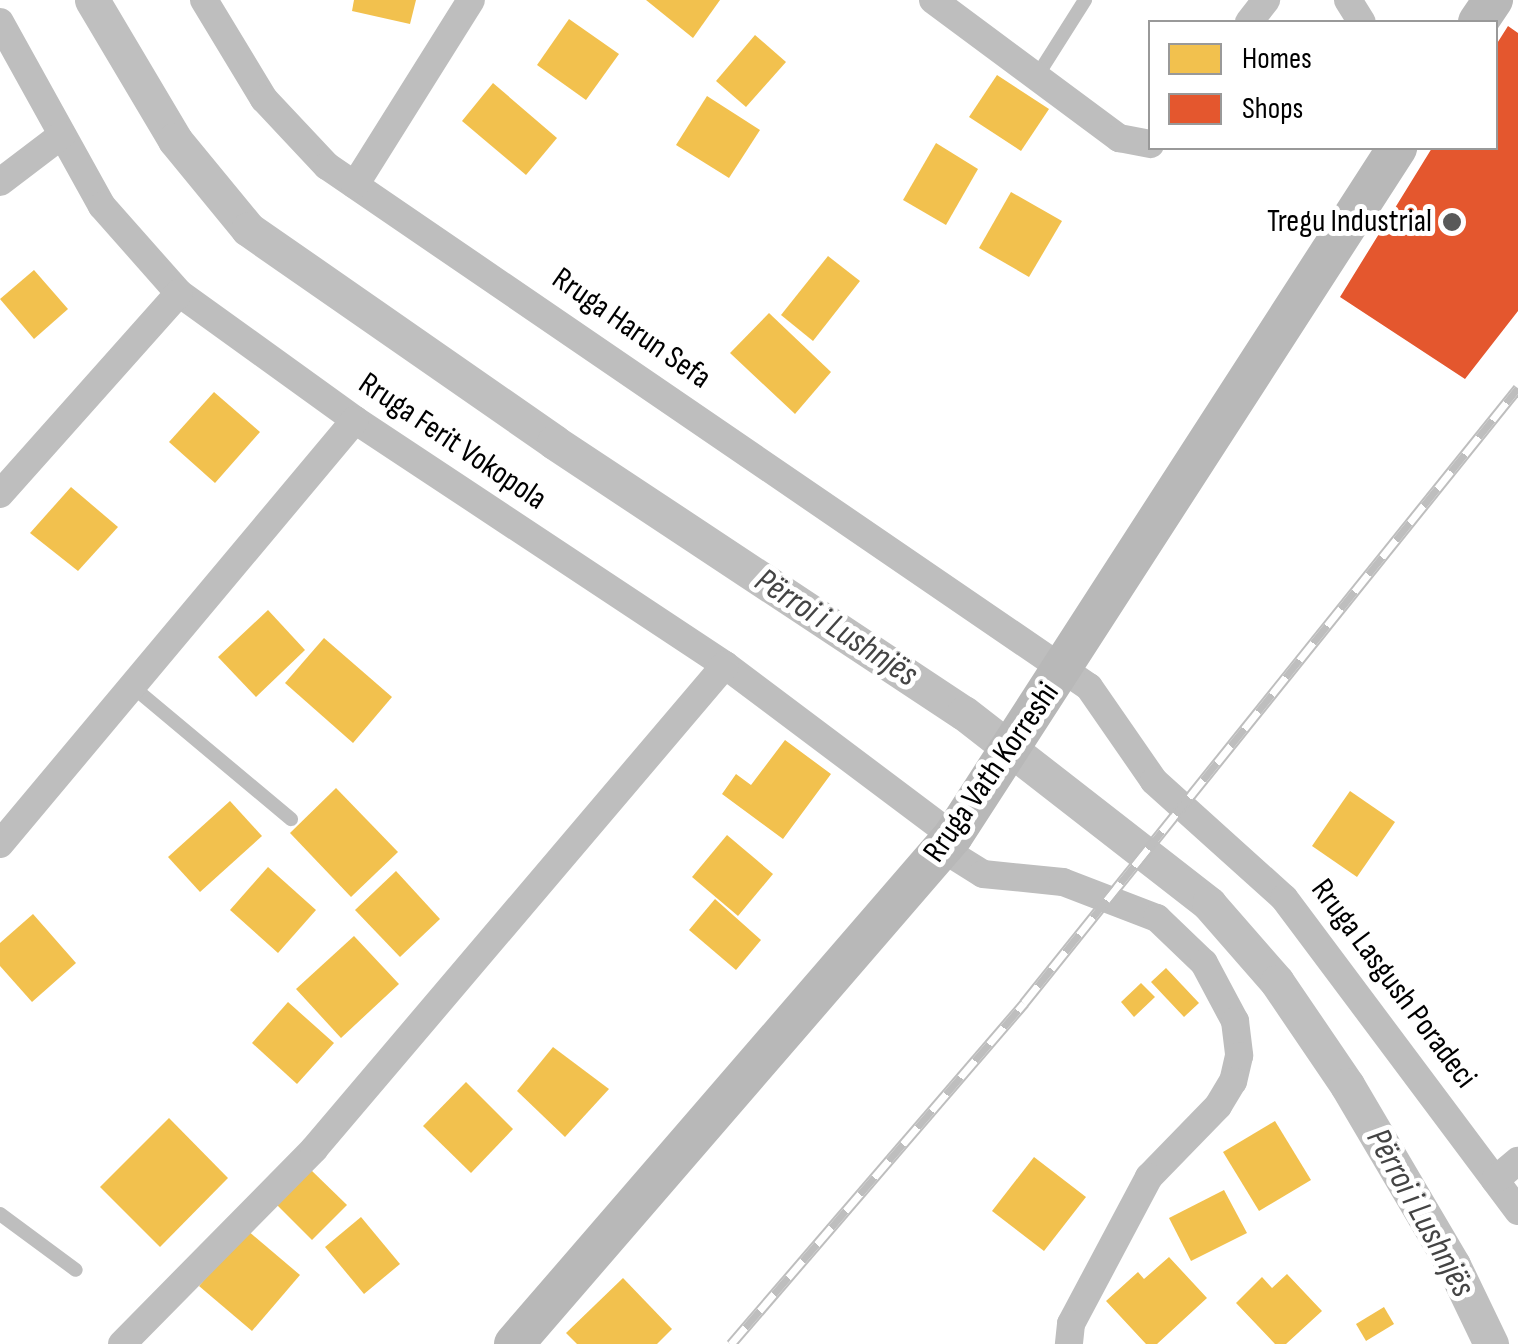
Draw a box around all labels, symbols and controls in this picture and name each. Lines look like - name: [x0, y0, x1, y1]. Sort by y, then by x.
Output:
- legend: [1148, 20, 1498, 150]
- text: Homes: [1242, 41, 1312, 77]
- text: Shops: [1242, 91, 1303, 127]
- place label: Tregu Industrial: [1267, 203, 1432, 241]
- marker: Tregu Industrial: [1441, 211, 1463, 233]
- street label: Rruga Harun Sefa: [544, 260, 718, 398]
- street label: Rruga Ferit Vokopola: [351, 365, 553, 519]
- water label: Përroi i Lushnjës: [747, 560, 925, 696]
- street label: Rruga Vath Korreshi: [916, 676, 1068, 870]
- street label: Rruga Lasgush Poradeci: [1302, 872, 1484, 1096]
- water label: Përroi i Lushnjës: [1357, 1122, 1483, 1304]

